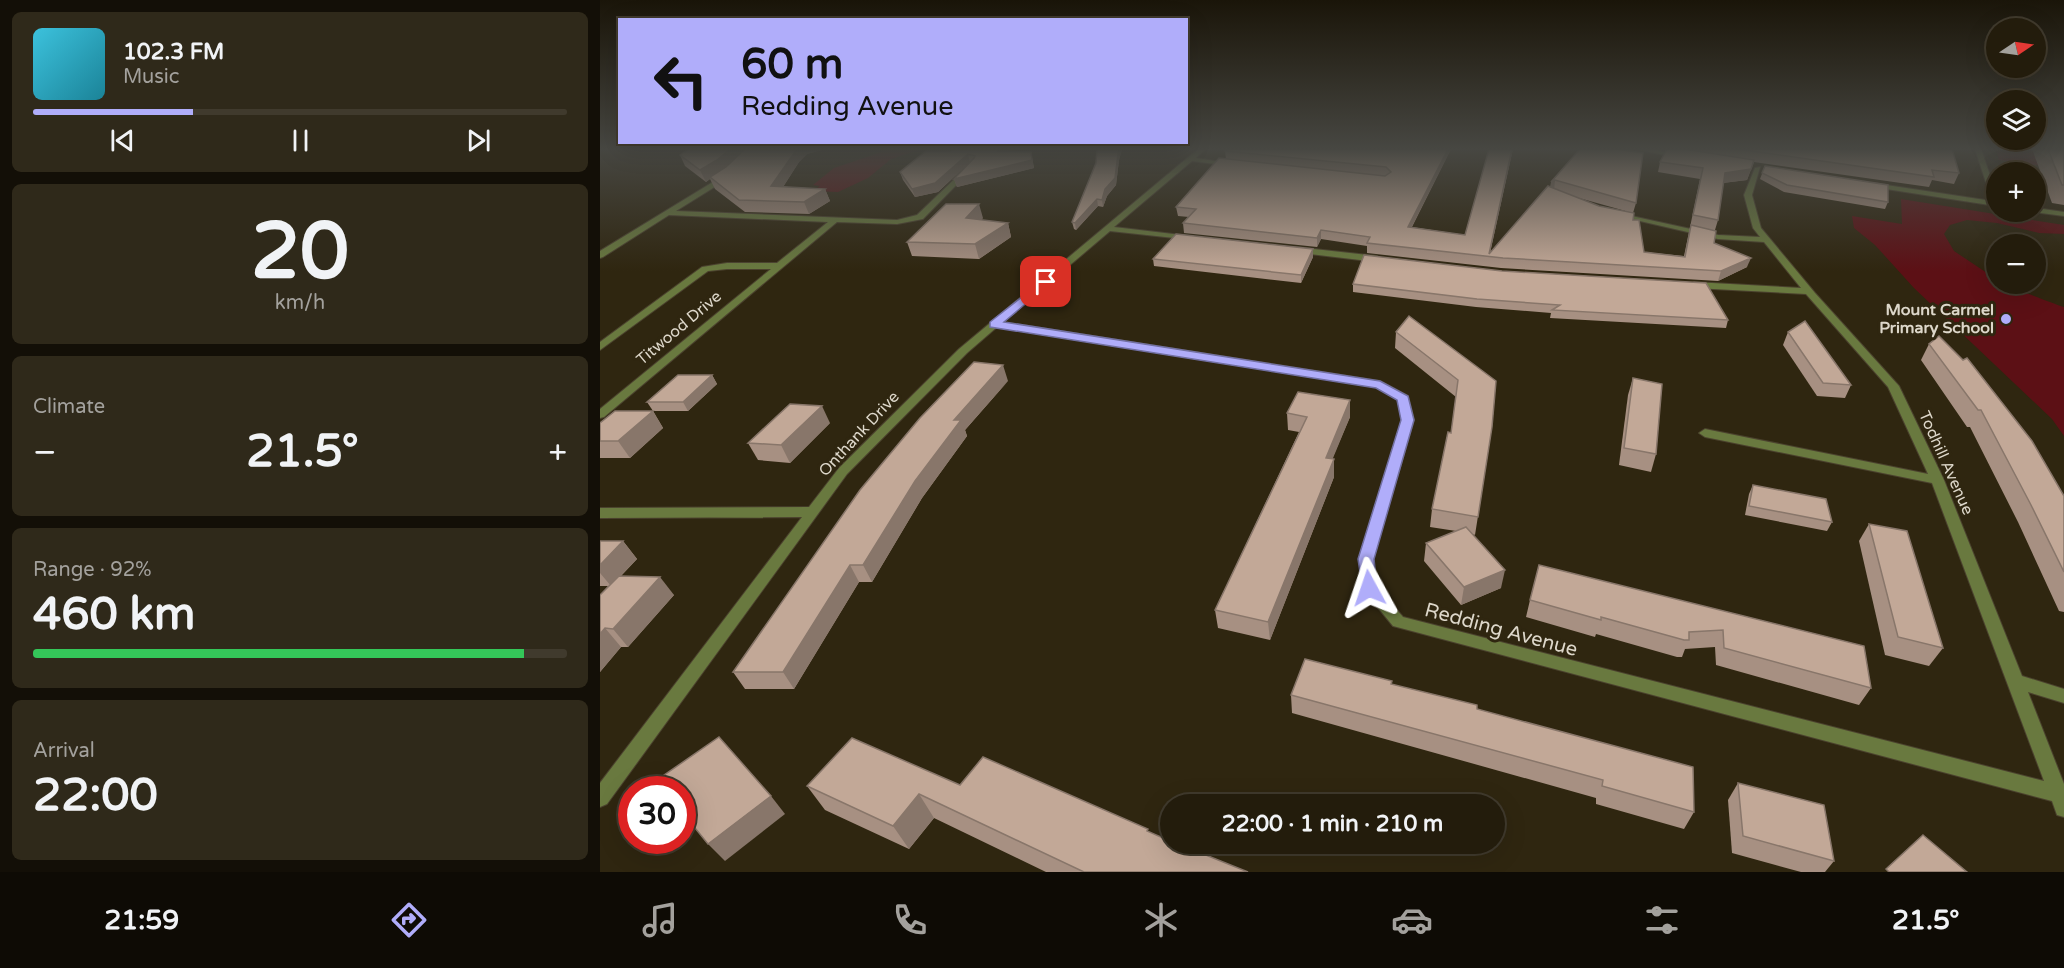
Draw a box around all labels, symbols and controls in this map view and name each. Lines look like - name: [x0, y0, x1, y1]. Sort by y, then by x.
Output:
- north arrow: [1986, 18, 2046, 78]
- map controls: [1986, 18, 2046, 294]
- text: 102.3 FM: [123, 39, 224, 65]
- text: 60 m: [741, 39, 843, 90]
- icon: left: [642, 42, 720, 120]
- text: Music: [123, 65, 179, 89]
- text: Redding Avenue: [741, 90, 953, 123]
- button: layers: [1986, 90, 2046, 150]
- icon: previous: [106, 124, 139, 157]
- icon: pause: [284, 124, 317, 157]
- icon: next: [462, 124, 495, 157]
- button: +: [1986, 162, 2046, 222]
- text: 20: [251, 205, 349, 299]
- button: −: [1986, 234, 2046, 294]
- pin: [1020, 256, 1071, 307]
- icon: arrive: [1029, 265, 1062, 298]
- street label: Titwood Drive: [632, 287, 726, 369]
- text: km/h: [275, 291, 325, 315]
- place label: Mount Carmel Primary School: [1879, 300, 1994, 338]
- marker: Mount Carmel Primary School: [1999, 312, 2013, 326]
- street label: Onthank Drive: [814, 387, 904, 481]
- text: Climate: [33, 395, 105, 419]
- street label: Todhill Avenue: [1914, 408, 1978, 518]
- text: 21.5°: [246, 425, 359, 479]
- text: −: [33, 433, 57, 472]
- text: +: [548, 433, 567, 472]
- position arrow: [1337, 556, 1401, 620]
- text: Range · 92%: [33, 558, 152, 582]
- text: 460 km: [33, 588, 195, 642]
- street label: Redding Avenue: [1422, 598, 1580, 662]
- text: Arrival: [33, 739, 95, 763]
- text: 22:00: [33, 769, 158, 823]
- speed limit sign: 30: [618, 776, 696, 854]
- text: 22:00 · 1 min · 210 m: [1222, 811, 1443, 837]
- icon: directions: [388, 899, 430, 941]
- icon: music: [639, 899, 681, 941]
- icon: phone: [889, 899, 931, 941]
- icon: climate: [1140, 899, 1182, 941]
- icon: car: [1391, 899, 1433, 941]
- icon: filters: [1641, 899, 1683, 941]
- text: 21:59: [104, 904, 179, 937]
- text: 21.5°: [1892, 904, 1960, 937]

